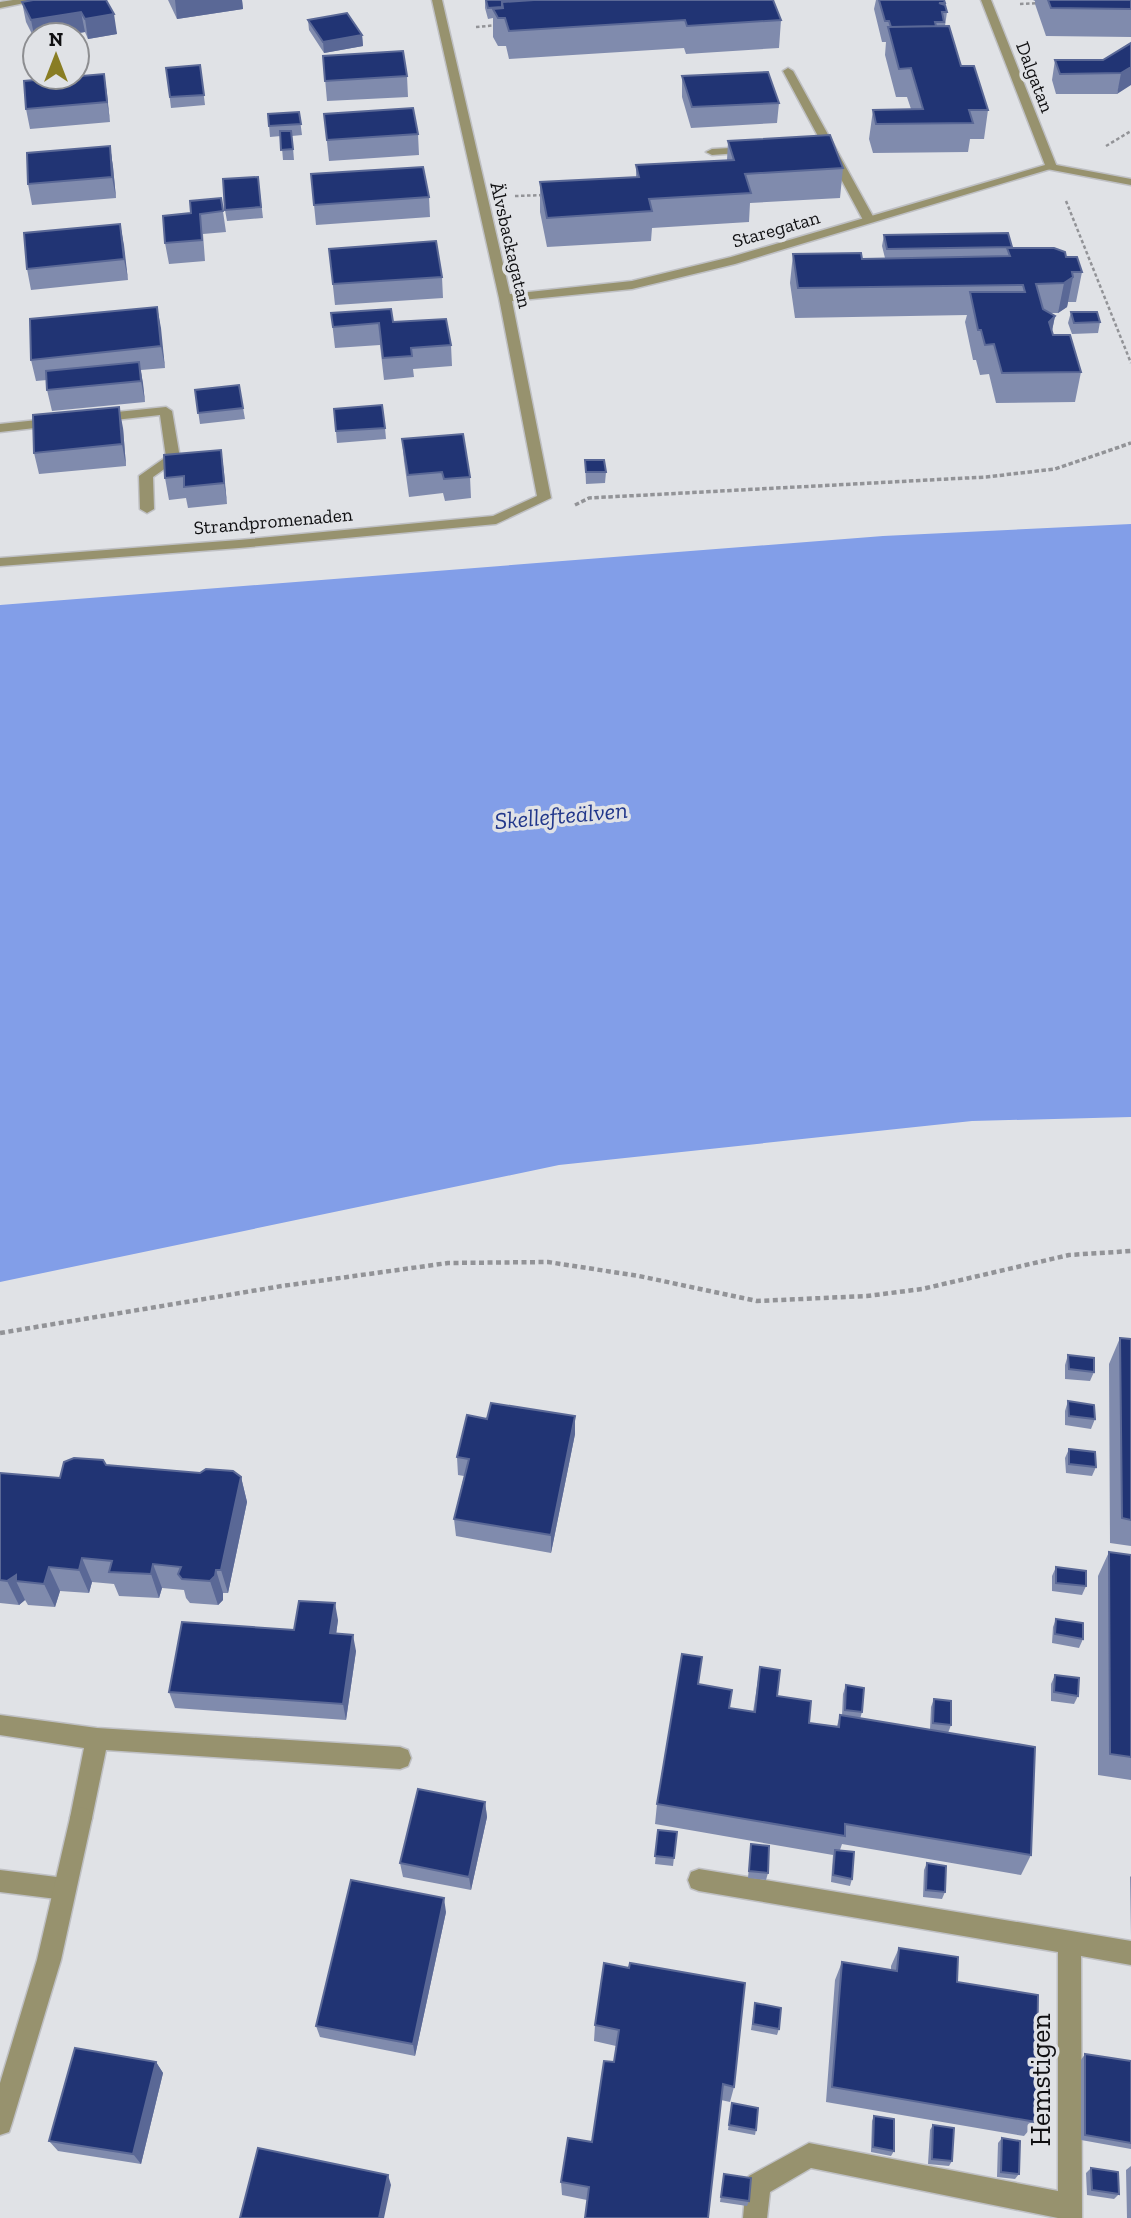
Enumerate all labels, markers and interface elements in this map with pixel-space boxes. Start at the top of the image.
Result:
north arrow [21,21,91,91]
text: N [49,28,63,51]
street label: Dalgatan [1011,38,1059,116]
street label: Älvsbackagatan [485,180,537,310]
street label: Staregatan [730,206,823,252]
street label: Strandpromenaden [193,503,354,539]
water label: Skellefteälven [493,795,629,835]
street label: Hemstigen [1024,2014,1057,2146]

